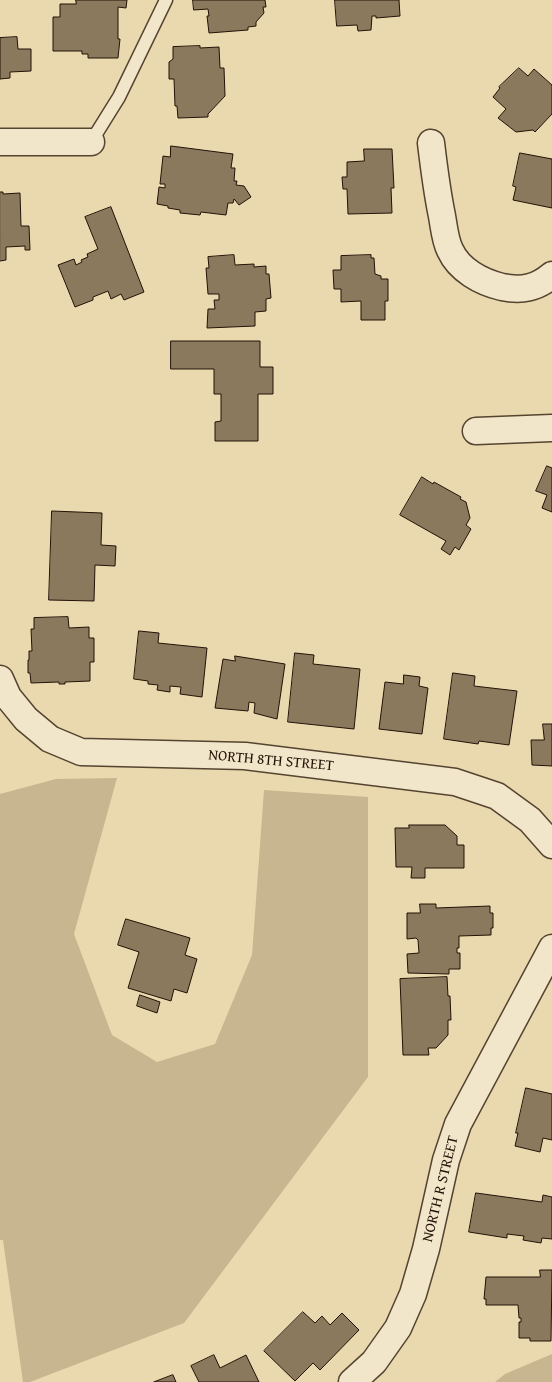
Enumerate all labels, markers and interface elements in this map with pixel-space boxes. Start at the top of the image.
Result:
street label: NORTH 8TH STREET [208,747,334,775]
street label: NORTH R STREET [419,1134,463,1244]

